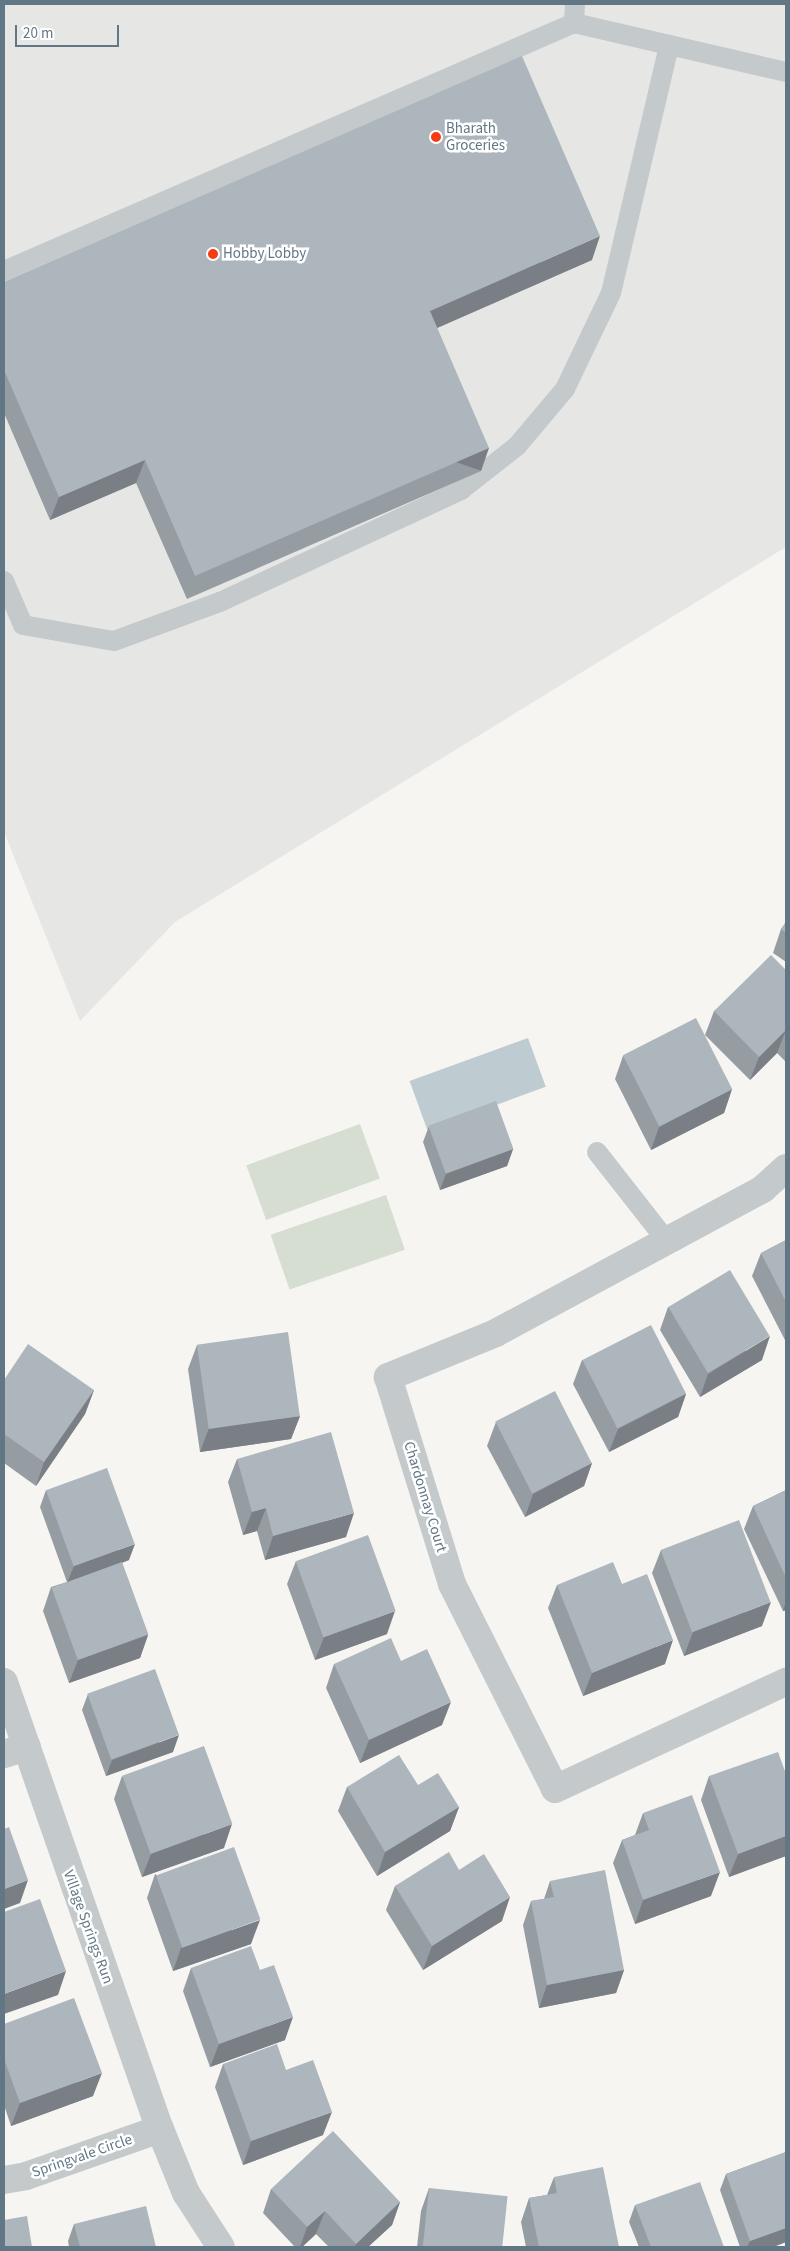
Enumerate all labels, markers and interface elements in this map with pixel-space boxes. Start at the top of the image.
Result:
scale bar [18,15,121,47]
text: 20 m [23,23,53,44]
place label: Bharath Groceries [446,119,505,154]
marker: Bharath Groceries [430,131,442,143]
place label: Hobby Lobby [223,245,306,263]
marker: Hobby Lobby [207,248,219,260]
street label: Chardonnay Court [400,1439,450,1555]
street label: Village Springs Run [59,1868,117,1986]
street label: Springvale Circle [29,2130,135,2182]

